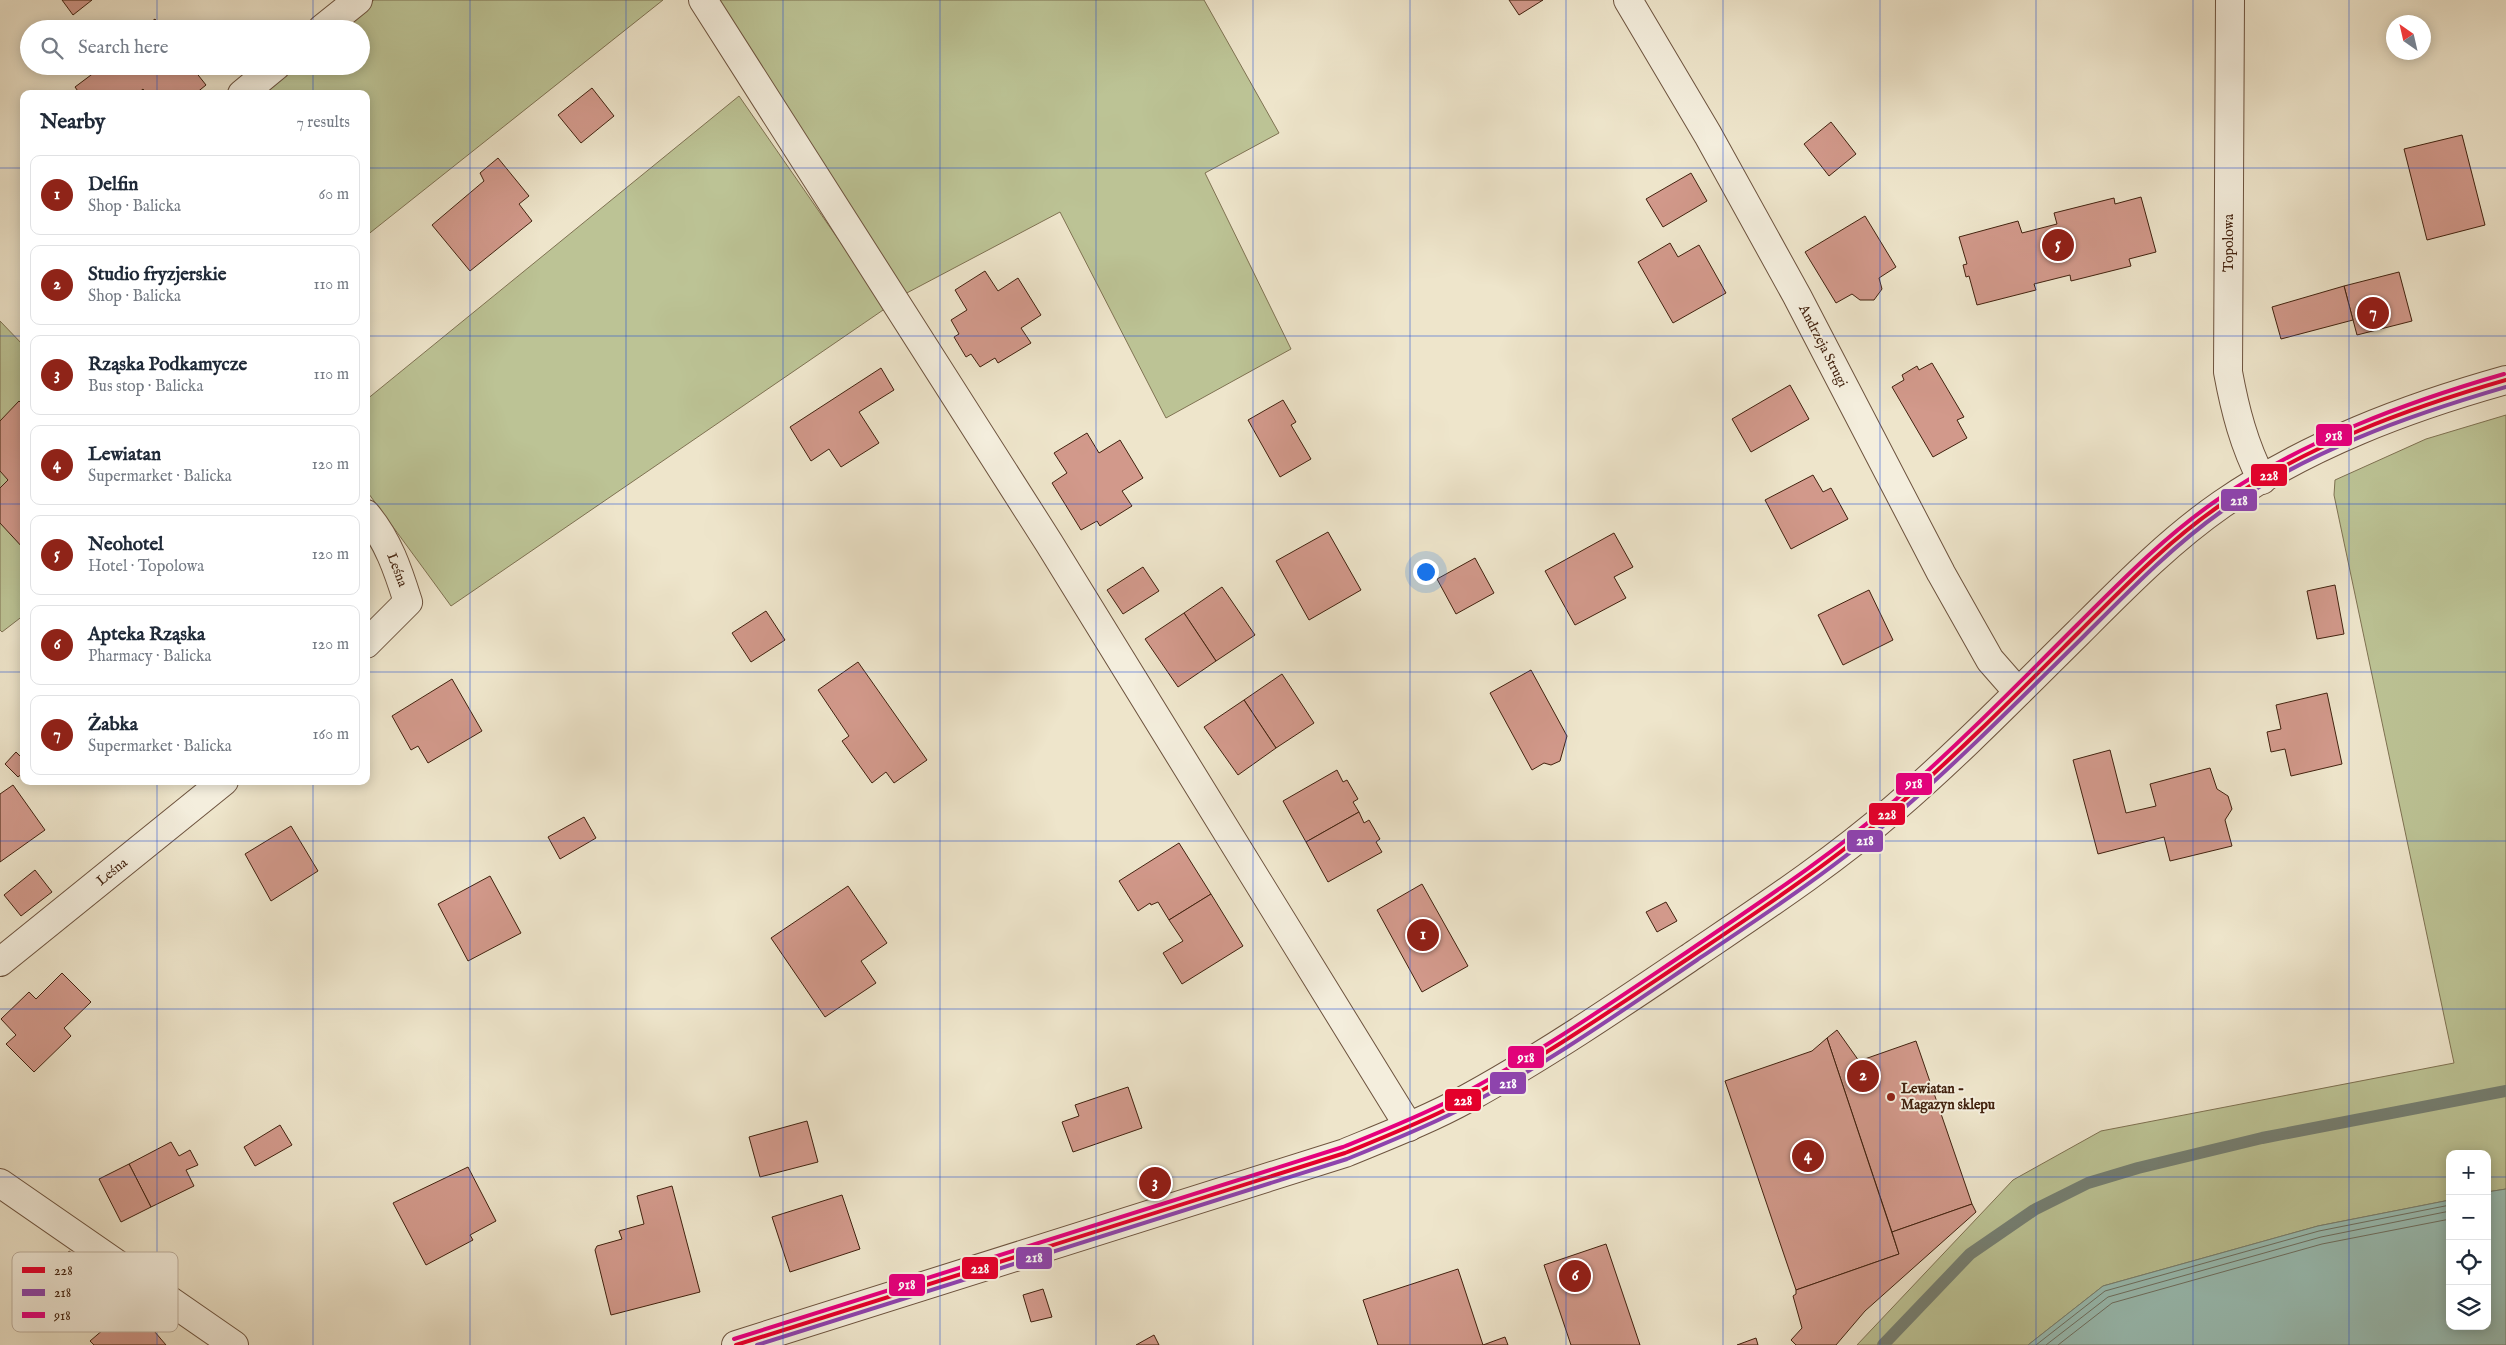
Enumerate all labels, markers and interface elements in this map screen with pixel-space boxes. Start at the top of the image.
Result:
north arrow [2386,15,2431,60]
search box [20,20,370,75]
icon: search [38,34,66,62]
text: Search here [78,36,169,60]
text: Nearby [40,109,105,136]
text: 7 results [296,113,350,133]
text: Delfin [88,173,138,197]
text: 1 [54,185,60,205]
text: 60 m [319,185,349,205]
text: Shop · Balicka [88,197,181,217]
street label: Topolowa [2220,213,2238,272]
pin: 5 [2042,226,2074,264]
text: Studio fryzjerskie [88,263,226,287]
text: 2 [53,275,61,295]
text: 110 m [313,275,349,295]
text: Shop · Balicka [88,287,181,307]
pin: 7 [2357,294,2389,332]
street label: Andrzeja Strugi [1794,301,1852,391]
text: Rząska Podkamycze [88,353,247,377]
text: 3 [54,365,60,385]
text: 110 m [313,365,349,385]
text: Bus stop · Balicka [88,377,203,397]
line badge: 918 [2315,423,2353,447]
text: 918 [2325,427,2343,445]
text: Lewiatan [88,443,161,467]
text: 4 [53,455,61,475]
text: 120 m [312,455,349,475]
line badge: 228 [2250,463,2288,487]
text: Supermarket · Balicka [88,467,232,487]
text: 228 [2260,467,2279,485]
line badge: 218 [2220,488,2258,512]
text: 218 [2230,492,2248,510]
text: Neohotel [88,533,164,557]
text: 5 [54,545,60,565]
text: 120 m [312,545,349,565]
street label: Leśna [382,550,412,590]
text: Hotel · Topolowa [88,557,204,577]
your location [1413,559,1439,585]
text: Apteka Rząska [88,623,205,647]
text: 6 [54,635,60,655]
text: 120 m [312,635,349,655]
text: Pharmacy · Balicka [88,647,212,667]
text: Żabka [88,713,138,737]
text: 7 [53,725,61,745]
text: 160 m [313,725,349,745]
text: Supermarket · Balicka [88,737,232,757]
line badge: 918 [1895,772,1933,796]
text: 918 [1905,775,1923,793]
line badge: 228 [1868,802,1906,826]
text: 228 [1878,806,1897,824]
line badge: 218 [1846,829,1884,853]
text: 218 [1856,832,1874,850]
street label: Leśna [93,853,132,890]
pin: 1 [1407,916,1439,954]
line badge: 918 [1507,1045,1545,1069]
text: 918 [1517,1049,1535,1067]
pin: 2 [1847,1057,1879,1095]
line badge: 218 [1489,1071,1527,1095]
text: 218 [1499,1075,1517,1093]
place label: Lewiatan - Magazyn sklepu [1901,1080,1996,1114]
line badge: 228 [1444,1088,1482,1112]
marker: Lewiatan - Magazyn sklepu [1885,1091,1897,1103]
text: 228 [1454,1092,1473,1110]
pin: 4 [1792,1137,1824,1175]
map controls [2446,1150,2491,1330]
button: + [2446,1150,2491,1195]
pin: 3 [1139,1164,1171,1202]
button: − [2446,1195,2491,1240]
button: locate [2446,1240,2491,1285]
line badge: 218 [1015,1246,1053,1270]
text: 218 [1025,1249,1043,1267]
legend [12,1252,178,1332]
line badge: 228 [961,1256,999,1280]
pin: 6 [1559,1257,1591,1295]
text: 228 [971,1260,990,1278]
text: 228 [54,1262,73,1280]
line badge: 918 [888,1273,926,1297]
text: 918 [898,1276,916,1294]
text: 218 [54,1284,71,1302]
button: layers [2446,1285,2491,1330]
text: 918 [53,1307,71,1325]

